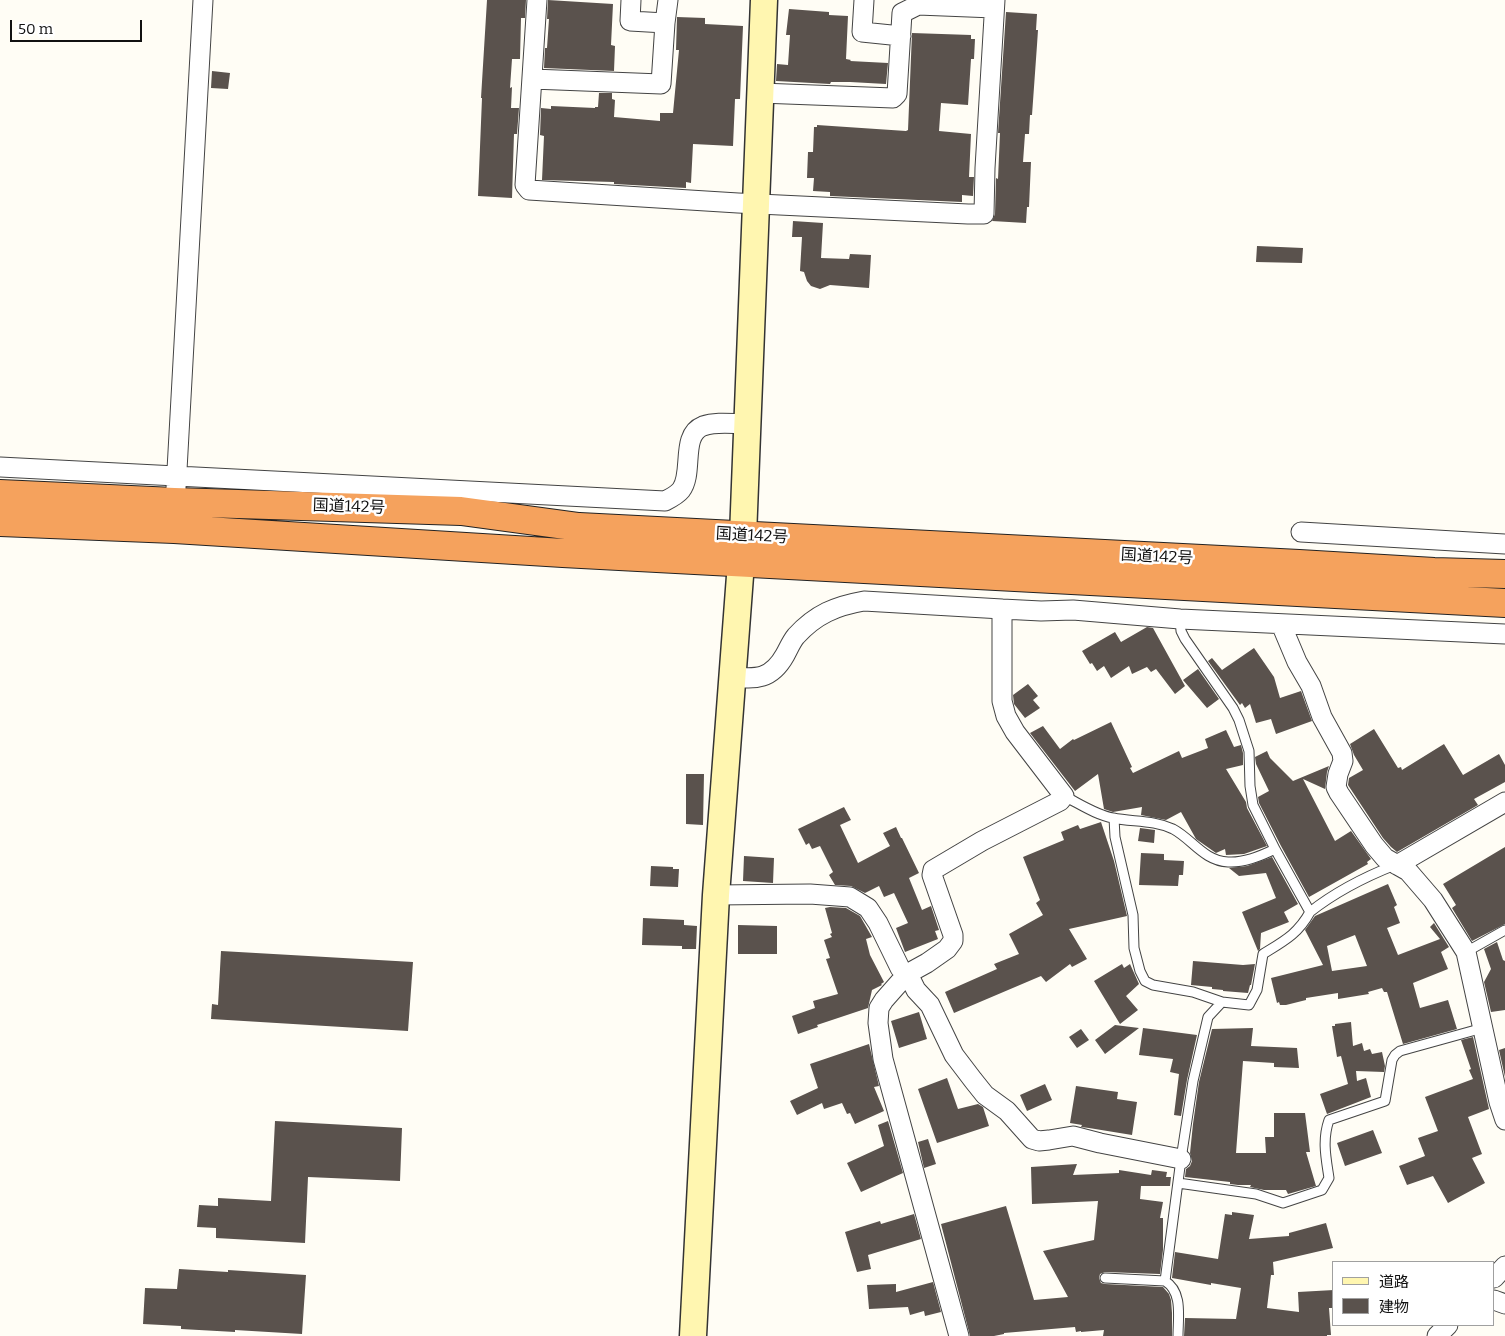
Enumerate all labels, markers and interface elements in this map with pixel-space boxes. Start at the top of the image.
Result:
scale bar [12,10,145,42]
text: 50 m [18,20,53,38]
street label: 国道142号 [312,496,386,518]
street label: 国道142号 [715,525,789,547]
street label: 国道142号 [1120,546,1194,568]
legend [1332,1261,1495,1326]
text: 道路 [1379,1273,1409,1291]
text: 建物 [1379,1298,1409,1316]

